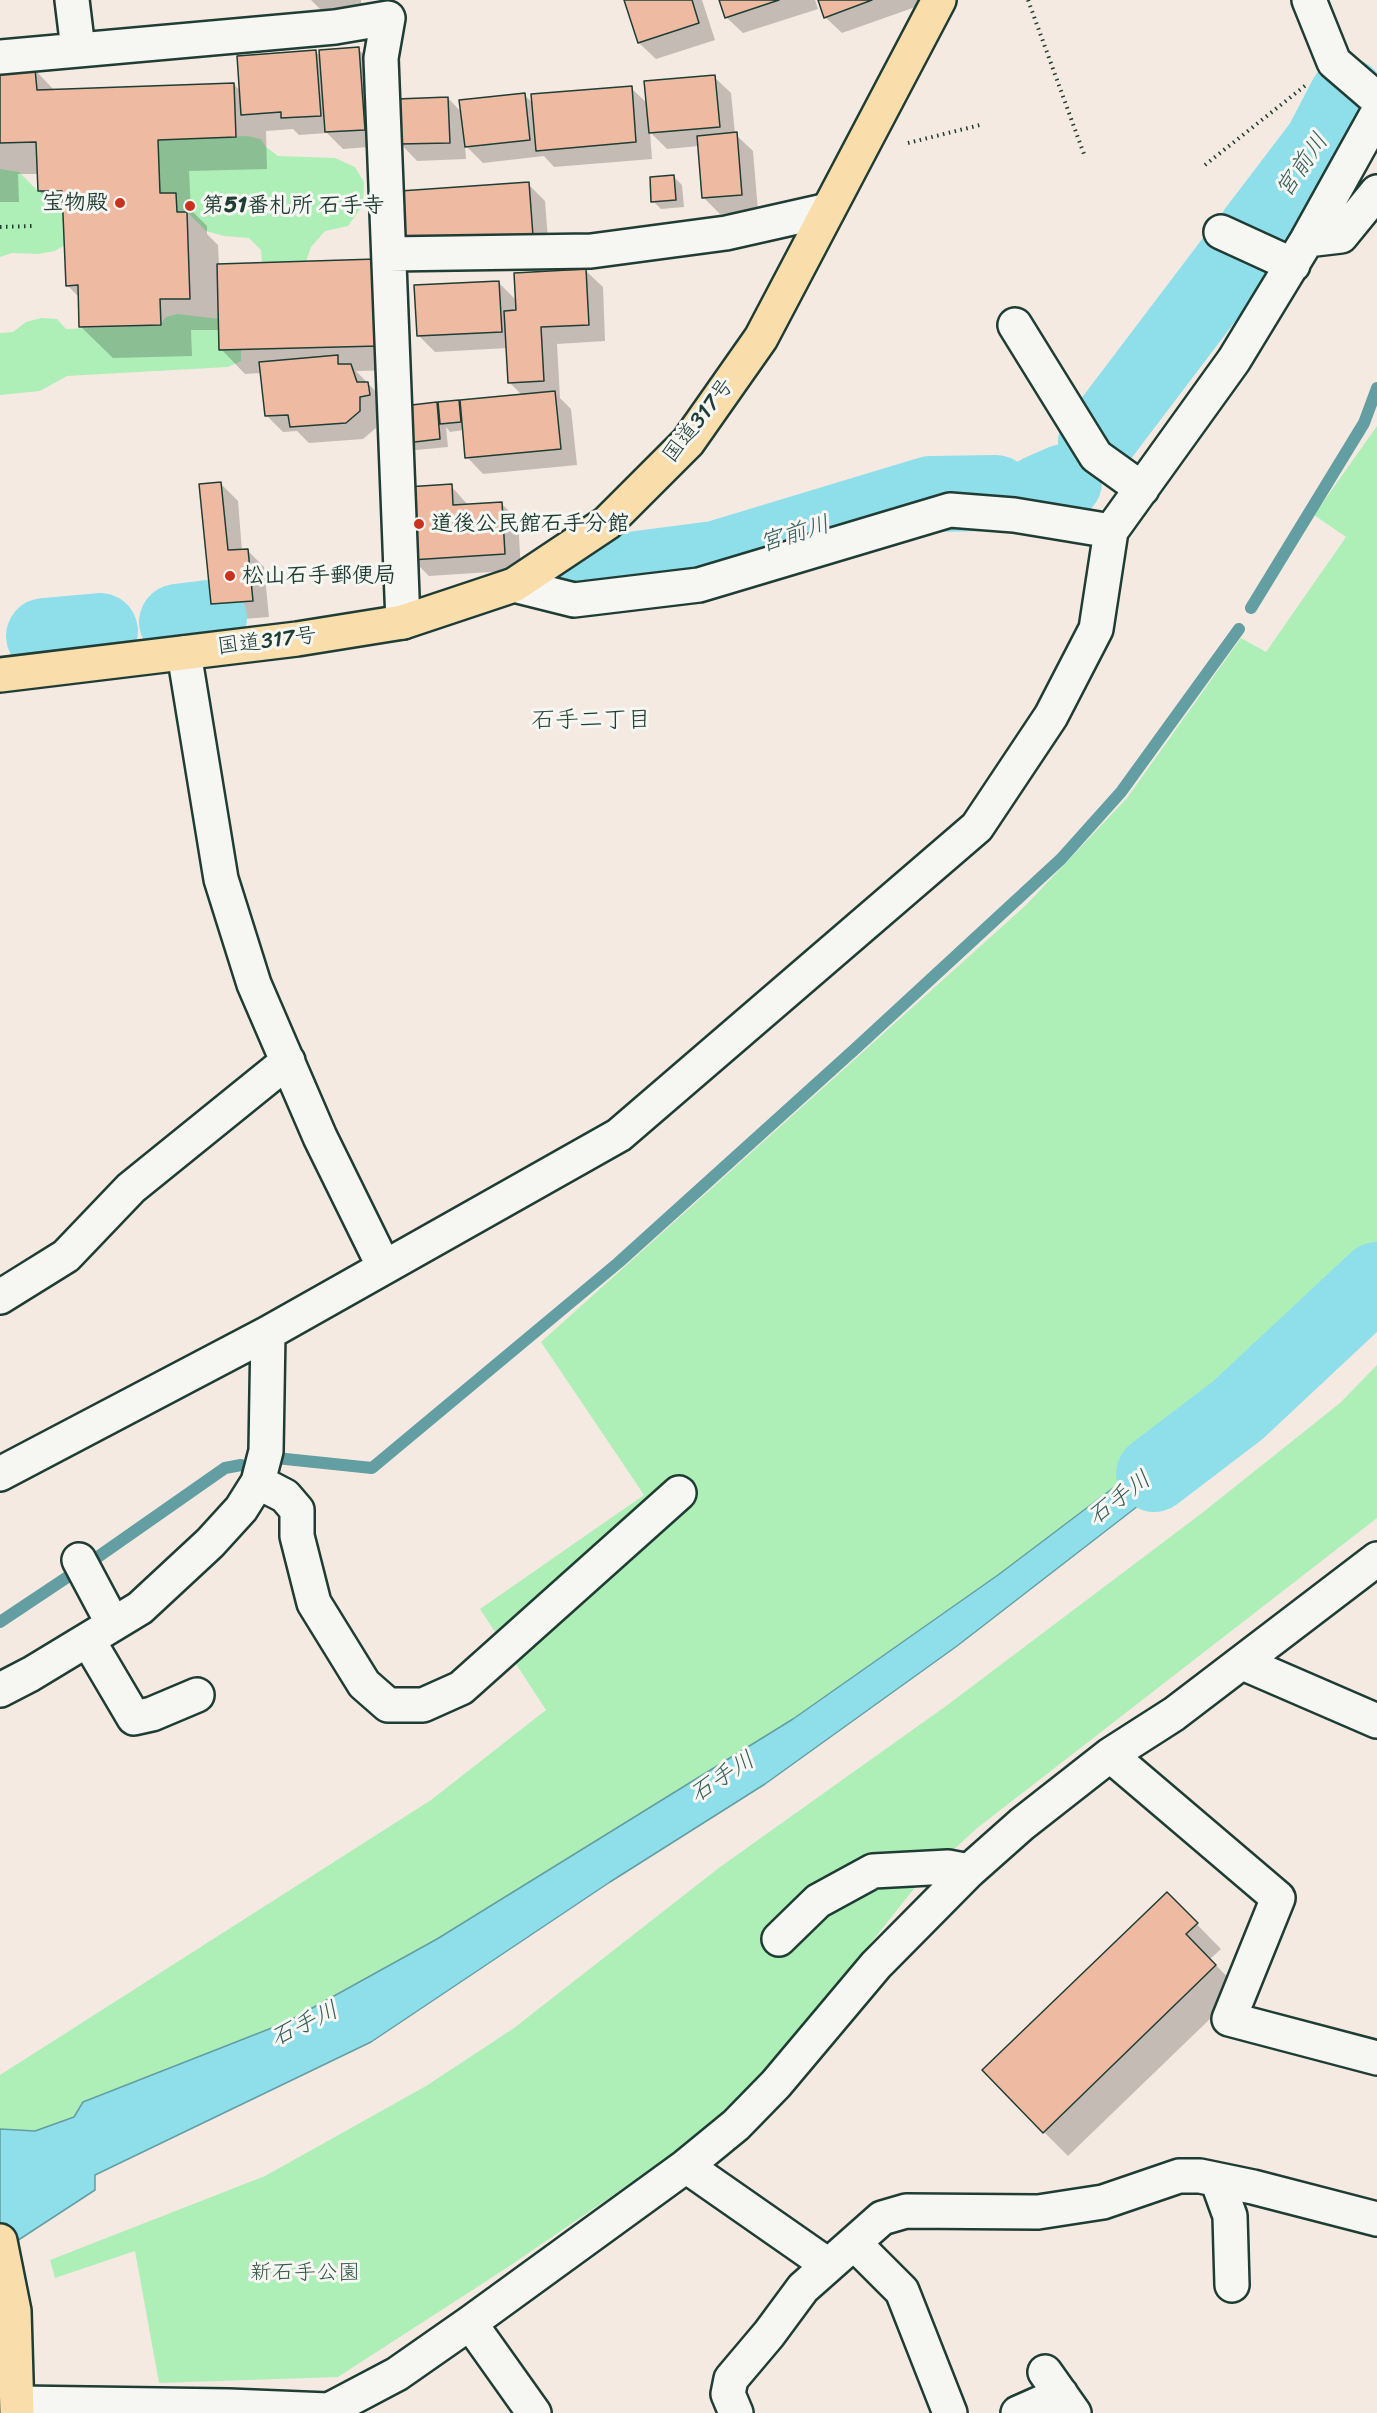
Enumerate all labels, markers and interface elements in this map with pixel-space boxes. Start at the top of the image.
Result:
water label: 宮前川 [1271,128,1335,204]
place label: 宝物殿 [42,190,108,216]
place label: 第51番札所 石手寺 [202,193,385,219]
marker: 宝物殿 [113,196,127,210]
marker: 第51番札所 石手寺 [183,199,197,213]
street label: 国道317号 [658,373,740,469]
place label: 道後公民館石手分館 [431,511,629,537]
water label: 宮前川 [756,511,834,559]
marker: 道後公民館石手分館 [412,517,426,531]
place label: 松山石手郵便局 [242,563,396,589]
marker: 松山石手郵便局 [223,569,237,583]
street label: 国道317号 [216,623,318,661]
district label: 石手二丁目 [531,707,651,735]
water label: 石手川 [1083,1466,1157,1532]
water label: 石手川 [685,1746,761,1810]
water label: 石手川 [266,1996,344,2054]
park label: 新石手公園 [250,2260,360,2286]

